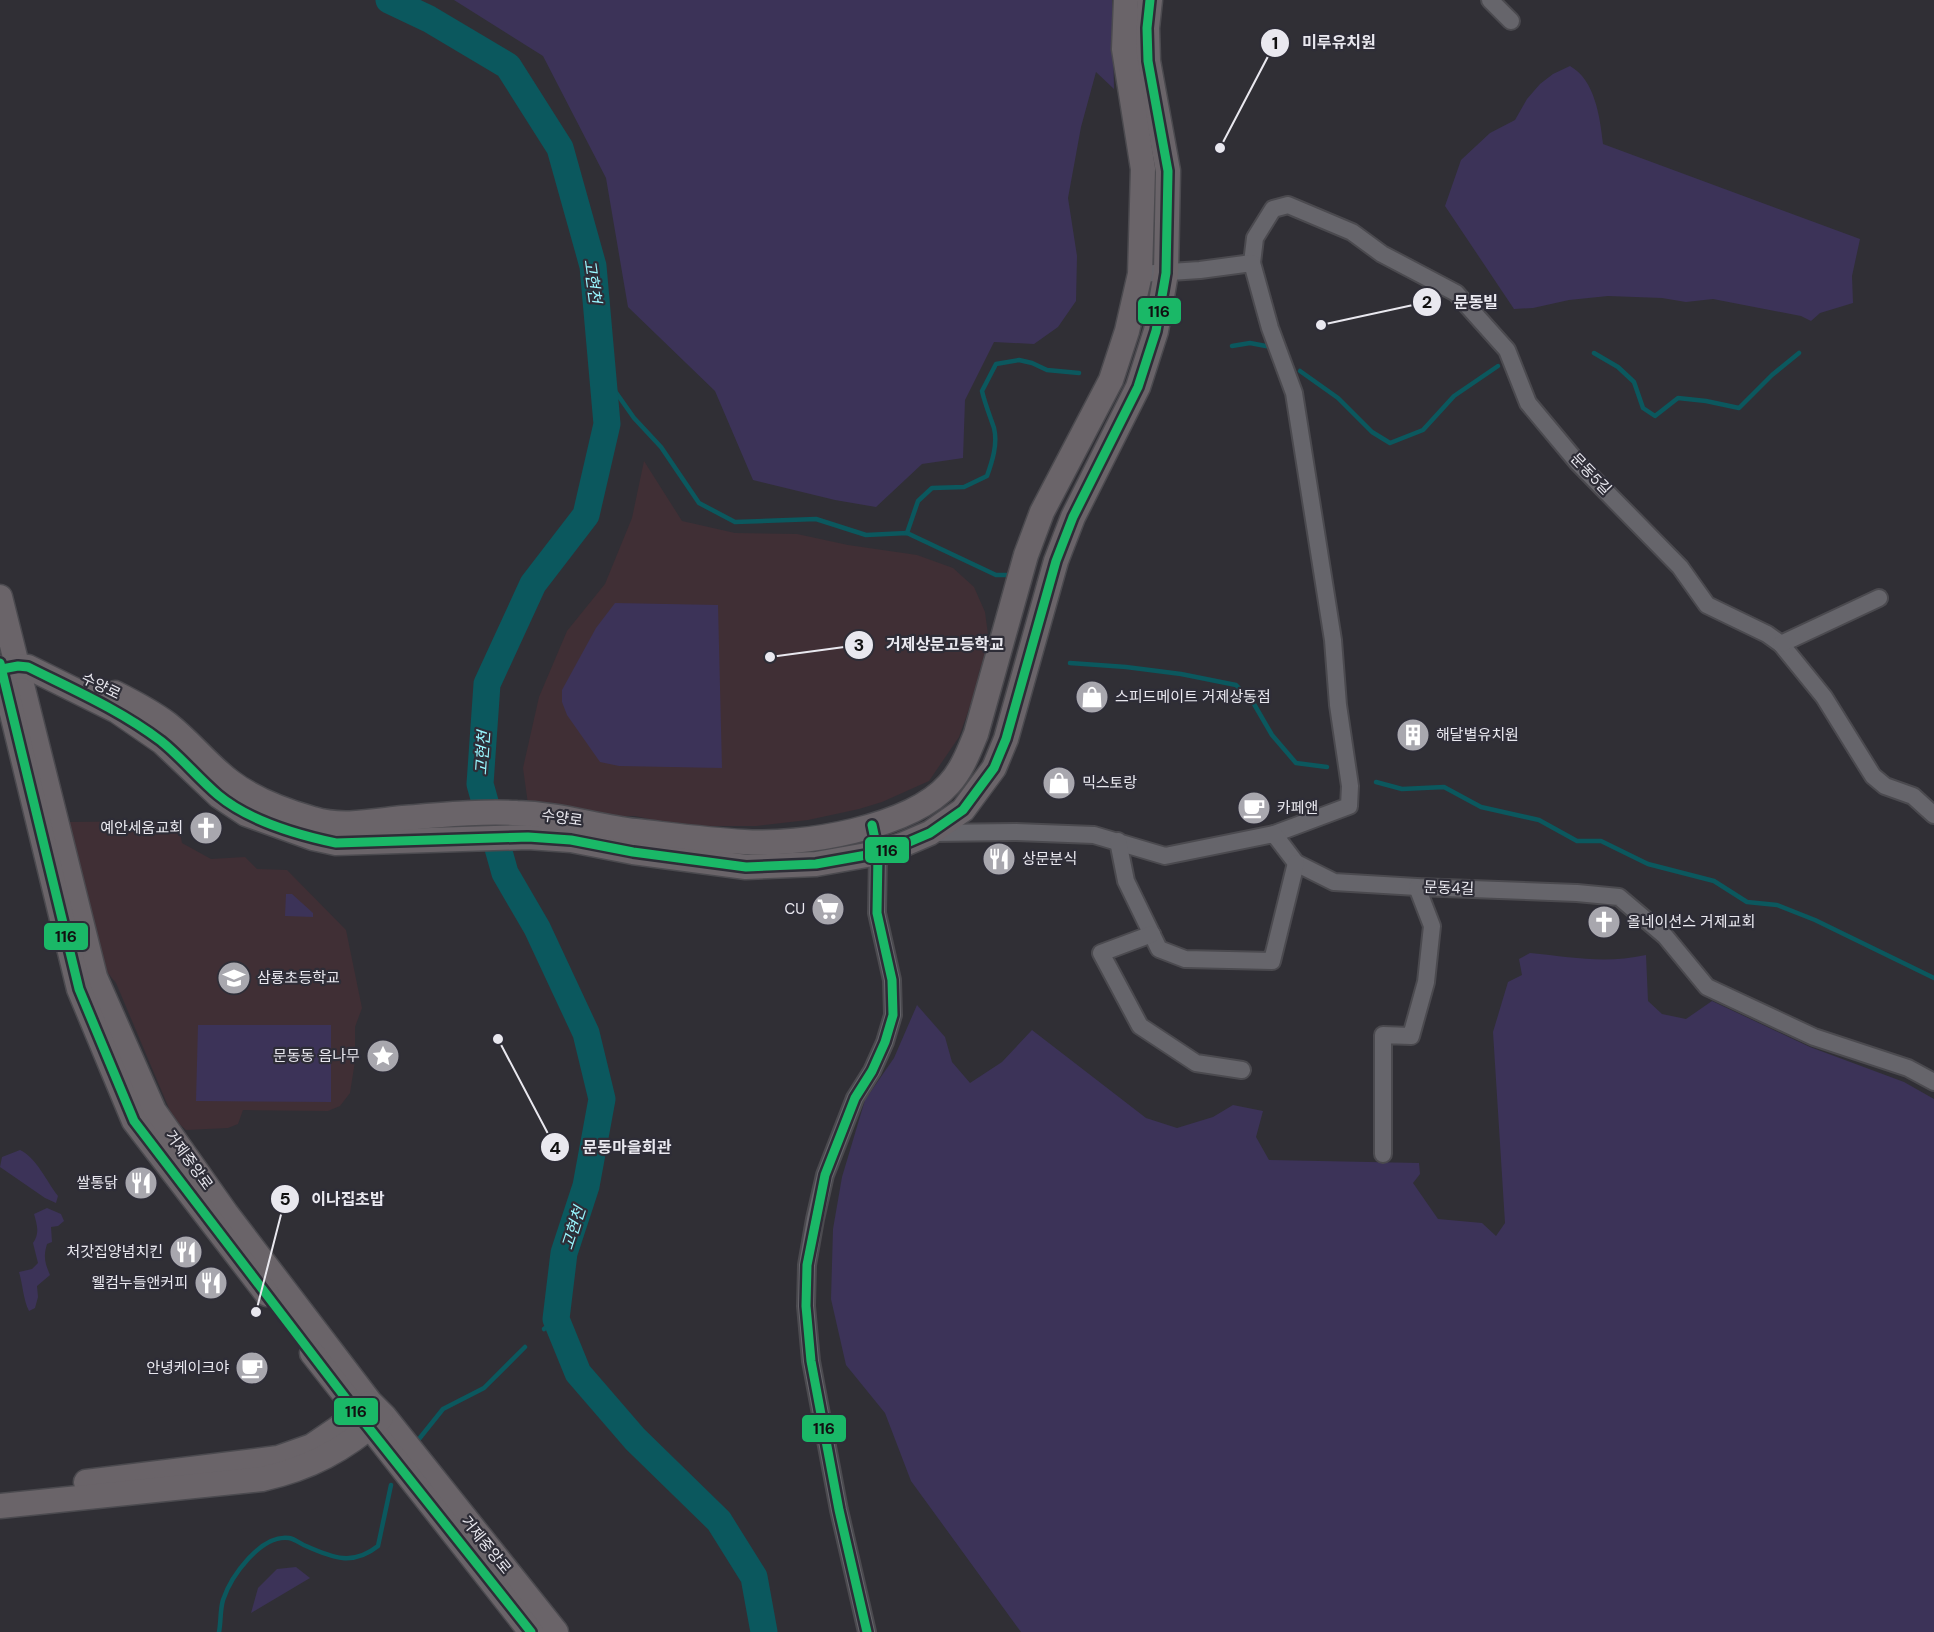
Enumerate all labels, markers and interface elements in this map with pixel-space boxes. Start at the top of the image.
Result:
callout: 미루유치원 [1260,26,1387,60]
text: 1 [1272,31,1278,55]
text: 미루유치원 [1302,32,1376,53]
water label: 고현천 [579,258,606,307]
callout: 문동빌 [1412,285,1511,319]
text: 2 [1422,290,1432,314]
text: 문동빌 [1454,292,1498,313]
line badge: 116 [1137,297,1182,325]
text: 116 [1148,301,1170,322]
street label: 문동5길 [1566,449,1616,499]
callout: 거제상문고등학교 [844,628,1016,662]
text: 3 [854,633,864,657]
text: 거제상문고등학교 [886,634,1004,655]
street label: 수양로 [78,668,124,704]
shop icon: 스피드메이트 거제상동점 [1074,679,1110,715]
place label: 스피드메이트 거제상동점 [1115,687,1271,707]
building icon: 해달별유치원 [1395,717,1431,753]
place label: 해달별유치원 [1436,725,1519,745]
water label: 고현천 [470,728,495,776]
shop icon: 믹스토랑 [1041,765,1077,801]
place label: 믹스토랑 [1082,773,1137,793]
cafe icon: 카페앤 [1236,790,1272,826]
place label: 카페앤 [1277,798,1318,818]
street label: 수양로 [540,805,584,831]
church icon: 예안세움교회 [188,810,224,846]
place label: 예안세움교회 [100,818,183,838]
line badge: 116 [864,836,910,864]
text: 116 [876,840,898,861]
restaurant icon: 상문분식 [981,841,1017,877]
place label: 상문분식 [1022,849,1077,869]
street label: 문동4길 [1423,877,1475,899]
supermarket icon: CU [810,891,846,927]
place label: CU [784,899,805,919]
church icon: 올네이션스 거제교회 [1586,904,1622,940]
place label: 올네이션스 거제교회 [1627,912,1755,932]
line badge: 116 [43,922,89,951]
text: 116 [55,926,77,947]
school or university icon: 삼룡초등학교 [216,960,252,996]
place label: 삼룡초등학교 [257,968,340,988]
place icon: 문동동 음나무 [365,1038,401,1074]
place label: 문동동 음나무 [273,1046,360,1066]
street label: 거제중앙로 [161,1126,217,1194]
callout: 문동마을회관 [540,1130,683,1164]
text: 4 [549,1136,561,1160]
text: 문동마을회관 [583,1137,671,1158]
restaurant icon: 쌀통닭 [123,1165,159,1201]
place label: 쌀통닭 [77,1173,118,1193]
callout: 이나집초밥 [270,1182,397,1216]
text: 5 [279,1187,291,1211]
text: 이나집초밥 [311,1189,385,1210]
water label: 고현천 [557,1202,591,1252]
restaurant icon: 처갓집양념치킨 [168,1234,204,1270]
place label: 처갓집양념치킨 [66,1242,163,1262]
restaurant icon: 웰컴누들앤커피 [193,1265,229,1301]
place label: 웰컴누들앤커피 [91,1273,188,1293]
cafe icon: 안녕케이크야 [234,1350,270,1386]
place label: 안녕케이크야 [146,1358,229,1378]
line badge: 116 [333,1397,379,1426]
text: 116 [345,1401,367,1422]
line badge: 116 [801,1414,847,1443]
text: 116 [813,1418,835,1439]
street label: 거제중앙로 [457,1512,515,1578]

